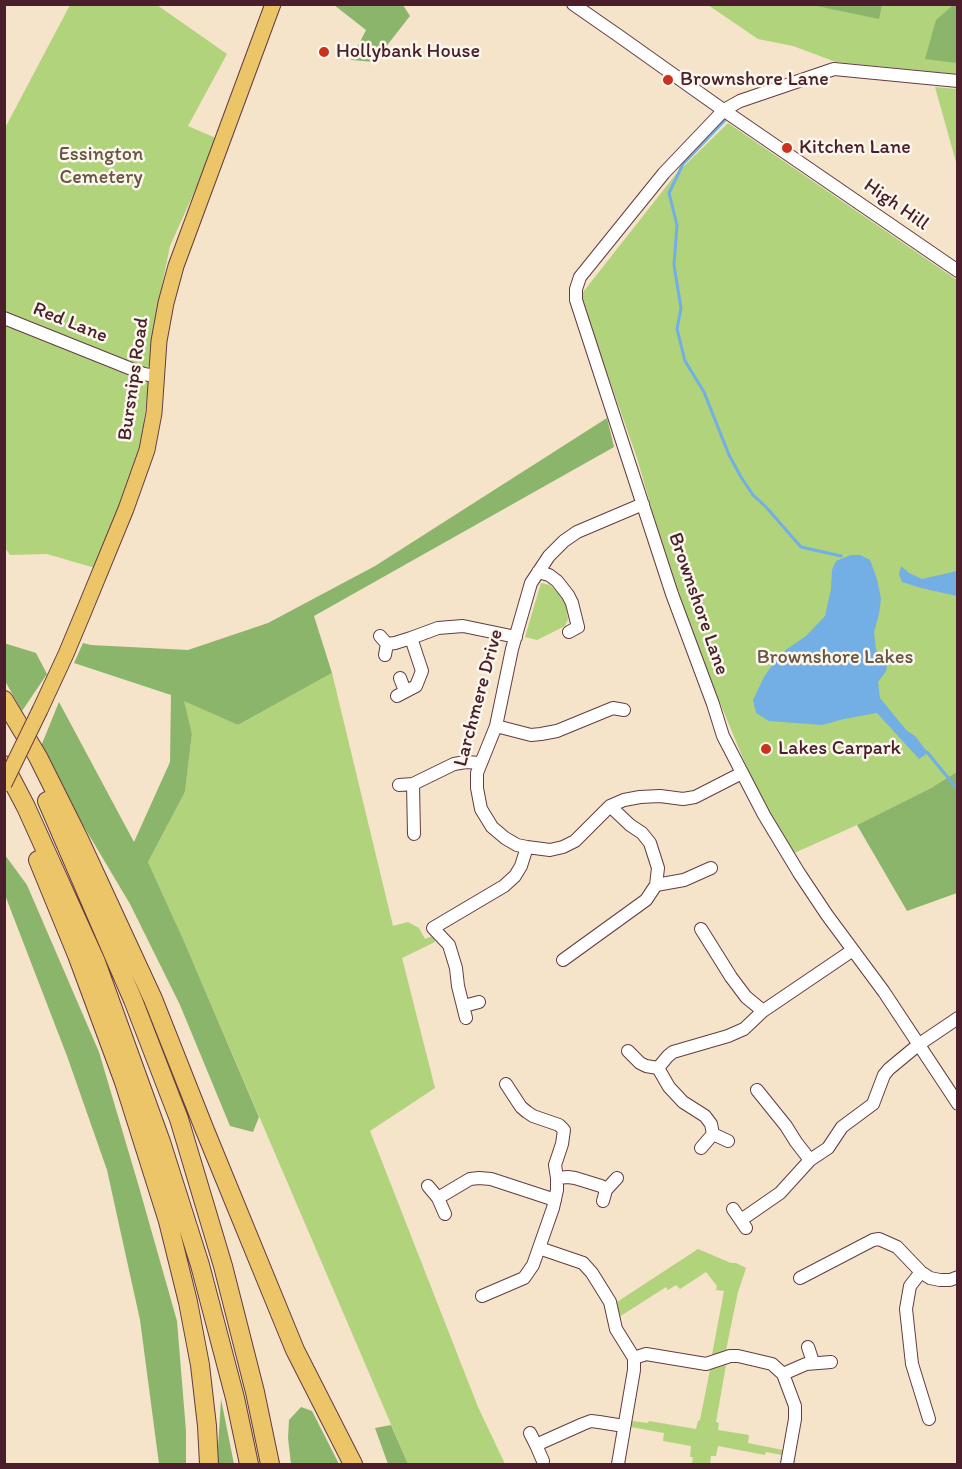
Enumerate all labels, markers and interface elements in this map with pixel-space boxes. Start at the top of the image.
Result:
place label: Hollybank House [336,40,480,64]
marker: Hollybank House [317,45,331,59]
place label: Brownshore Lane [680,68,829,92]
marker: Brownshore Lane [661,73,675,87]
place label: Kitchen Lane [799,136,911,160]
marker: Kitchen Lane [780,141,794,155]
park label: Essington Cemetery [59,143,143,190]
street label: High Hill [859,174,933,236]
street label: Red Lane [29,297,111,349]
street label: Bursnips Road [113,316,155,442]
street label: Brownshore Lane [662,530,734,678]
street label: Larchmere Drive [449,627,509,769]
park label: Brownshore Lakes [757,646,913,670]
place label: Lakes Carpark [778,737,901,761]
marker: Lakes Carpark [759,742,773,756]

